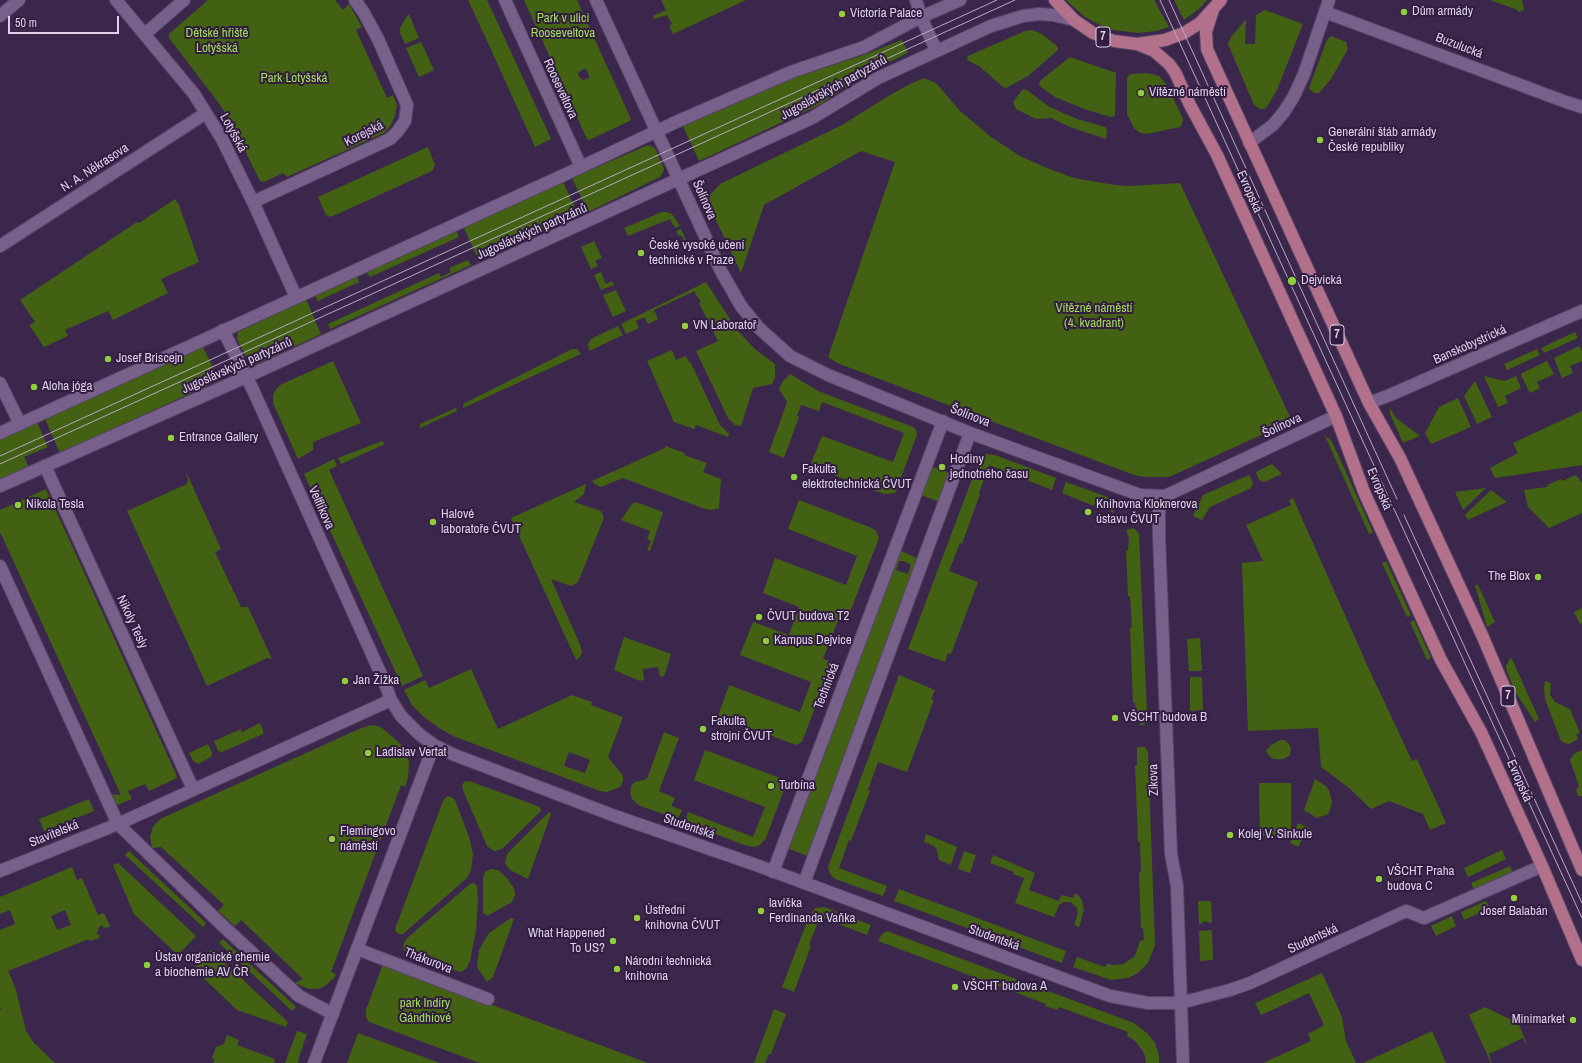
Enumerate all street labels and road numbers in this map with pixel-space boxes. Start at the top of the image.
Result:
road number: 7 [1096,27,1110,47]
street label: Buzulucká [1433,30,1485,62]
street label: Jugoslávských partyzánů [778,52,890,124]
street label: Rooseveltova [539,56,581,122]
street label: Lotyšská [216,111,250,155]
street label: Korejská [342,118,386,150]
street label: N. A. Někrasova [58,140,132,196]
street label: Evropská [1233,169,1265,215]
street label: Šolínova [688,178,720,222]
street label: Jugoslávských partyzánů [474,201,590,263]
street label: Banskobystrická [1431,322,1509,368]
road number: 7 [1330,325,1344,345]
street label: Jugoslávských partyzánů [179,335,295,397]
street label: Šolínova [948,401,992,431]
street label: Šolínova [1260,410,1304,442]
street label: Evropská [1363,466,1395,512]
street label: Velflíkova [305,484,337,532]
street label: Nikoly Tesly [113,593,151,651]
street label: Technická [811,661,843,711]
road number: 7 [1501,686,1515,706]
street label: Evropská [1503,758,1535,804]
street label: Zikova [1146,764,1162,796]
street label: Studentská [661,811,717,843]
street label: Stavitelská [27,817,81,851]
street label: Studentská [1286,921,1340,957]
street label: Studentská [966,922,1022,954]
street label: Thákurova [402,945,454,977]

